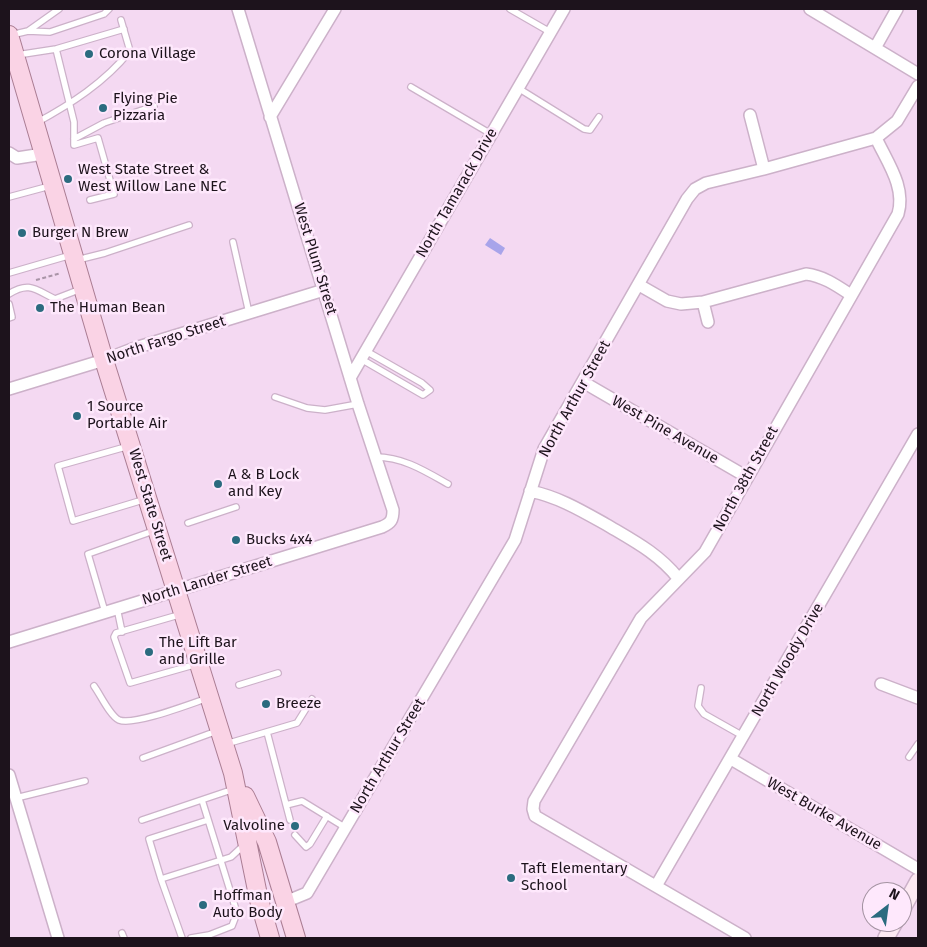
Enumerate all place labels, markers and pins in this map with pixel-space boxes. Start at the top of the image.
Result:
place label: Corona Village [99,45,196,63]
marker: Corona Village [83,48,95,60]
place label: Flying Pie Pizzaria [113,90,178,125]
marker: Flying Pie Pizzaria [97,102,109,114]
place label: West State Street & West Willow Lane NEC [78,161,227,196]
marker: West State Street & West Willow Lane NEC [62,173,74,185]
place label: Burger N Brew [32,224,129,242]
marker: Burger N Brew [16,227,28,239]
place label: The Human Bean [50,299,165,317]
marker: The Human Bean [34,302,46,314]
place label: 1 Source Portable Air [87,398,167,433]
marker: 1 Source Portable Air [71,410,83,422]
place label: A & B Lock and Key [228,466,299,501]
marker: A & B Lock and Key [212,478,224,490]
place label: Bucks 4x4 [246,531,312,549]
marker: Bucks 4x4 [230,534,242,546]
place label: The Lift Bar and Grille [159,634,237,669]
marker: The Lift Bar and Grille [143,646,155,658]
place label: Breeze [276,695,321,713]
marker: Breeze [260,698,272,710]
place label: Valvoline [223,817,285,835]
marker: Valvoline [289,820,301,832]
place label: Taft Elementary School [521,860,627,895]
marker: Taft Elementary School [505,872,517,884]
place label: Hoffman Auto Body [213,887,282,922]
marker: Hoffman Auto Body [197,899,209,911]

